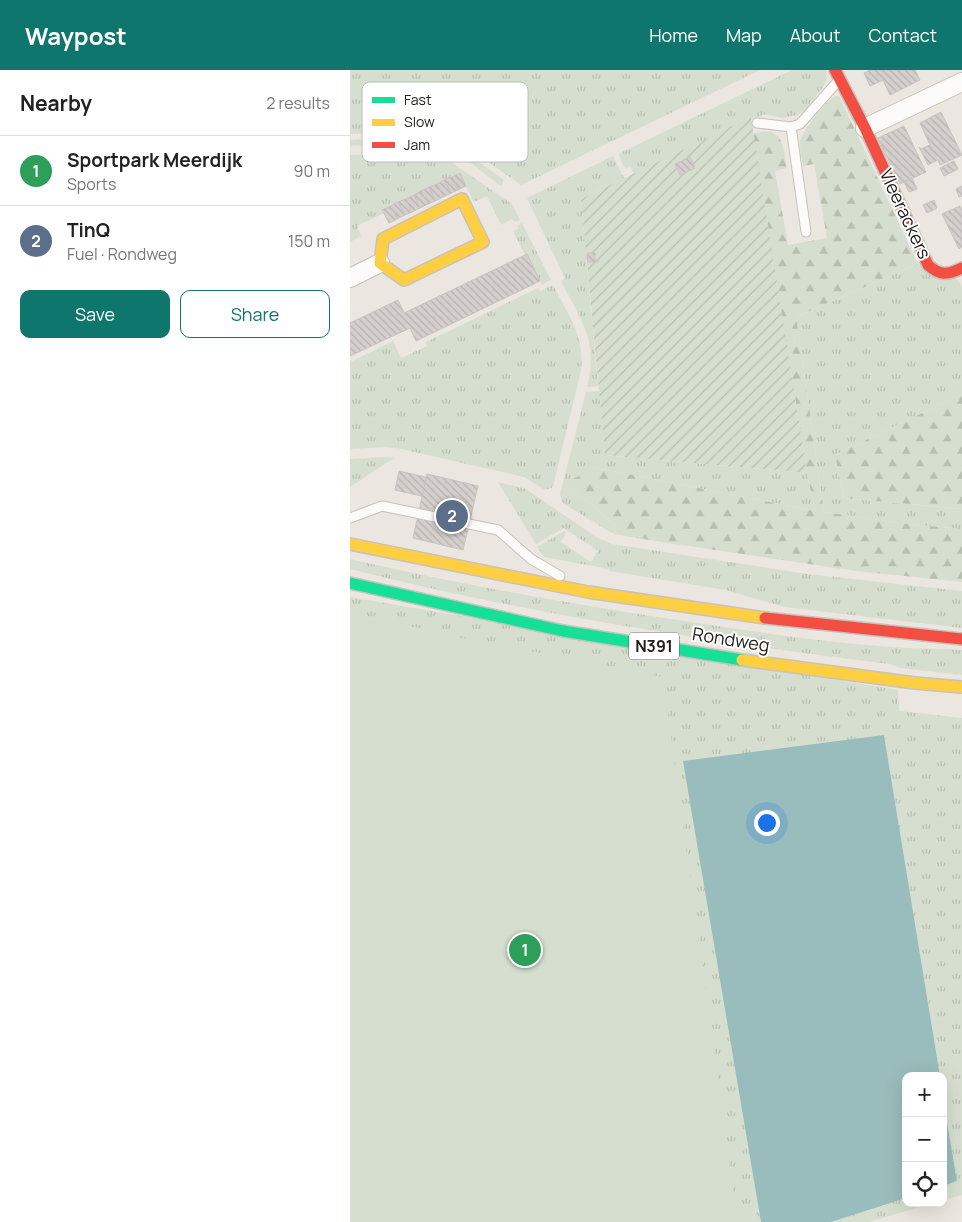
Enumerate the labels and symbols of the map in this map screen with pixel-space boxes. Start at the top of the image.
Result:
legend [362,82,528,162]
text: Fast [404,90,432,109]
text: Slow [404,112,435,131]
text: Jam [404,135,430,154]
street label: Vleerackers [875,165,937,262]
pin: 2 [436,497,468,535]
street label: Rondweg [691,621,772,657]
road number: N391 [629,632,679,660]
your location [754,810,780,836]
pin: 1 [509,931,541,969]

